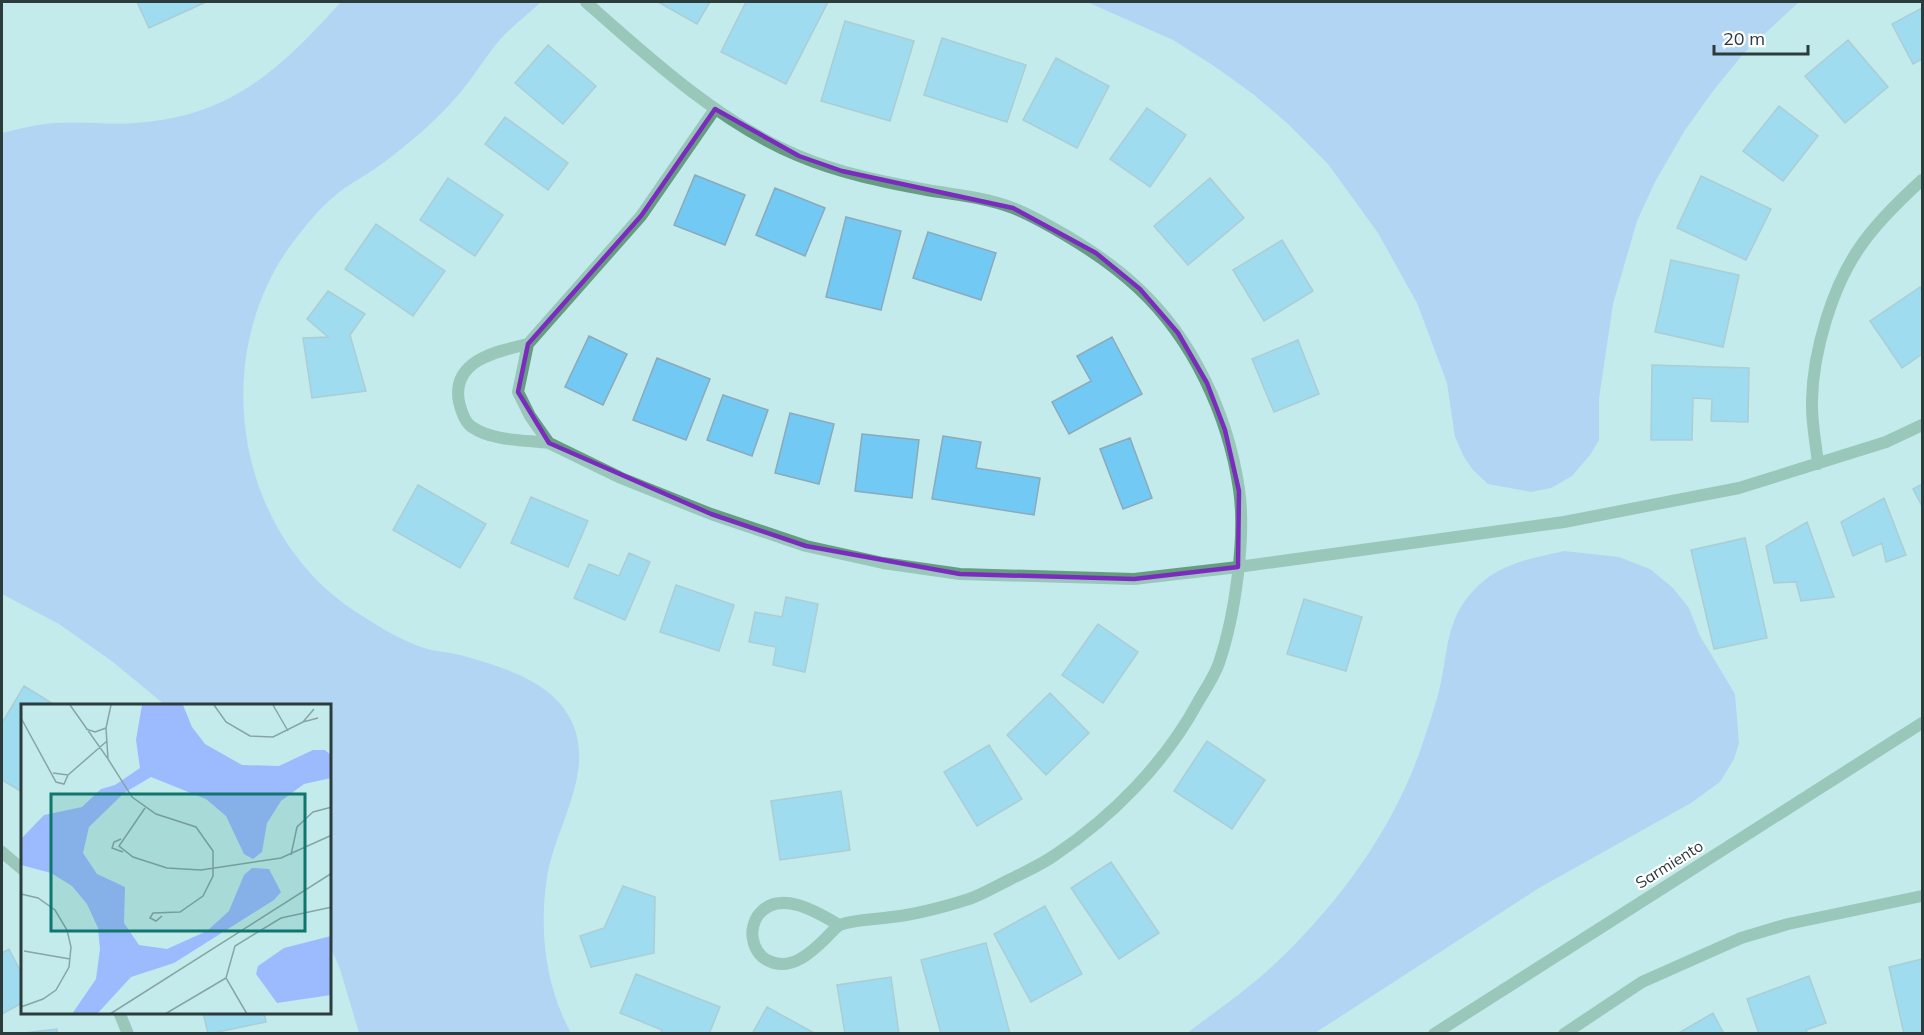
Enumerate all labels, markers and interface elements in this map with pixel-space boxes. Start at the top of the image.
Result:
scale bar [1714,18,1808,56]
text: 20 m [1723,27,1765,50]
inset map [21,704,332,1014]
street label: Sarmiento [1631,835,1707,893]

